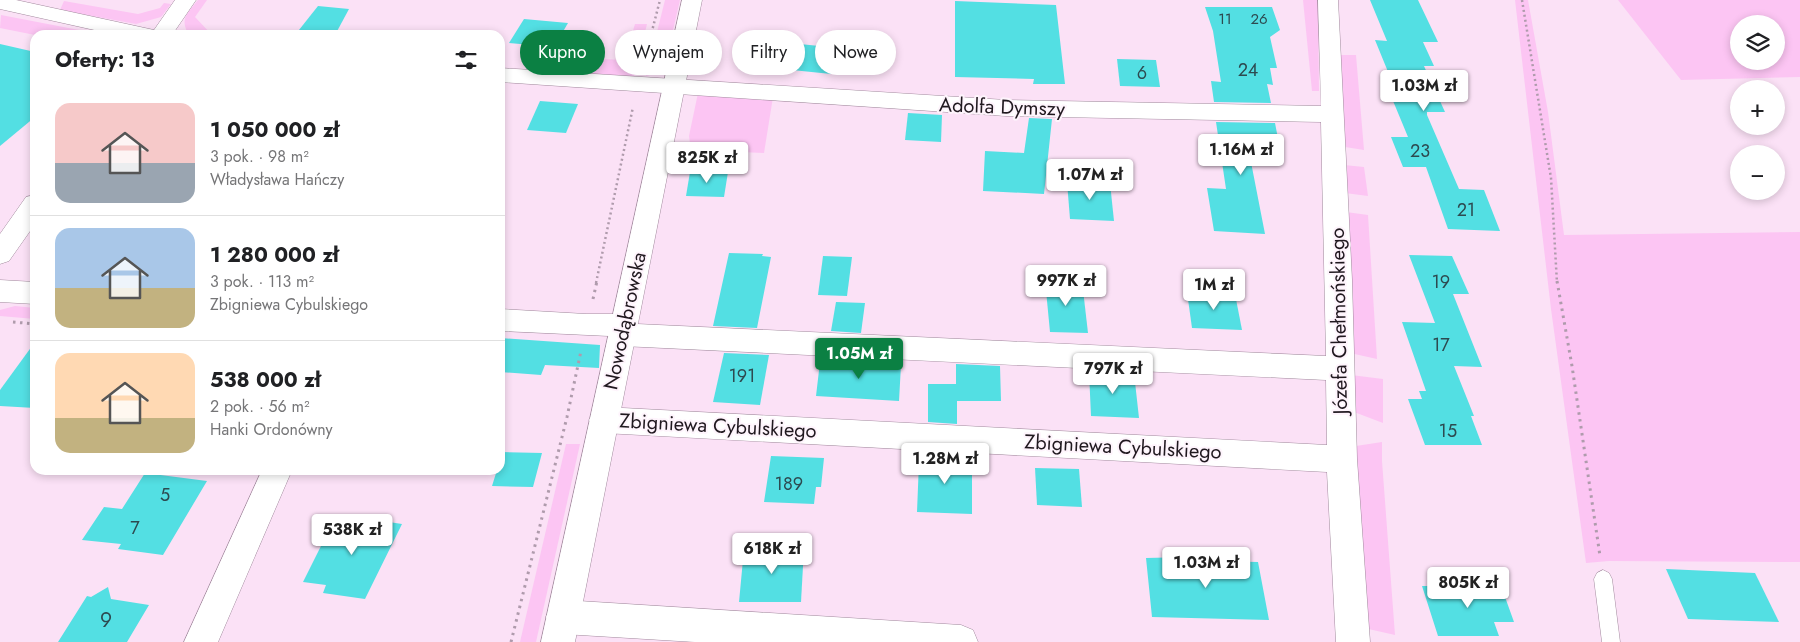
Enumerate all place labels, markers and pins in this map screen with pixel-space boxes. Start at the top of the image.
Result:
pin: 1.03M zł [1372,70,1476,112]
pin: 1.16M zł [1189,134,1293,176]
pin: 825K zł [661,142,753,184]
pin: 1.07M zł [1038,158,1142,201]
pin: 997K zł [1020,264,1112,307]
pin: 1M zł [1179,268,1249,311]
pin: 1.05M zł [807,338,911,380]
pin: 797K zł [1067,352,1159,395]
pin: 1.28M zł [893,442,997,485]
pin: 538K zł [306,514,398,556]
pin: 618K zł [726,532,818,575]
pin: 1.03M zł [1154,546,1258,589]
pin: 805K zł [1422,566,1514,609]

